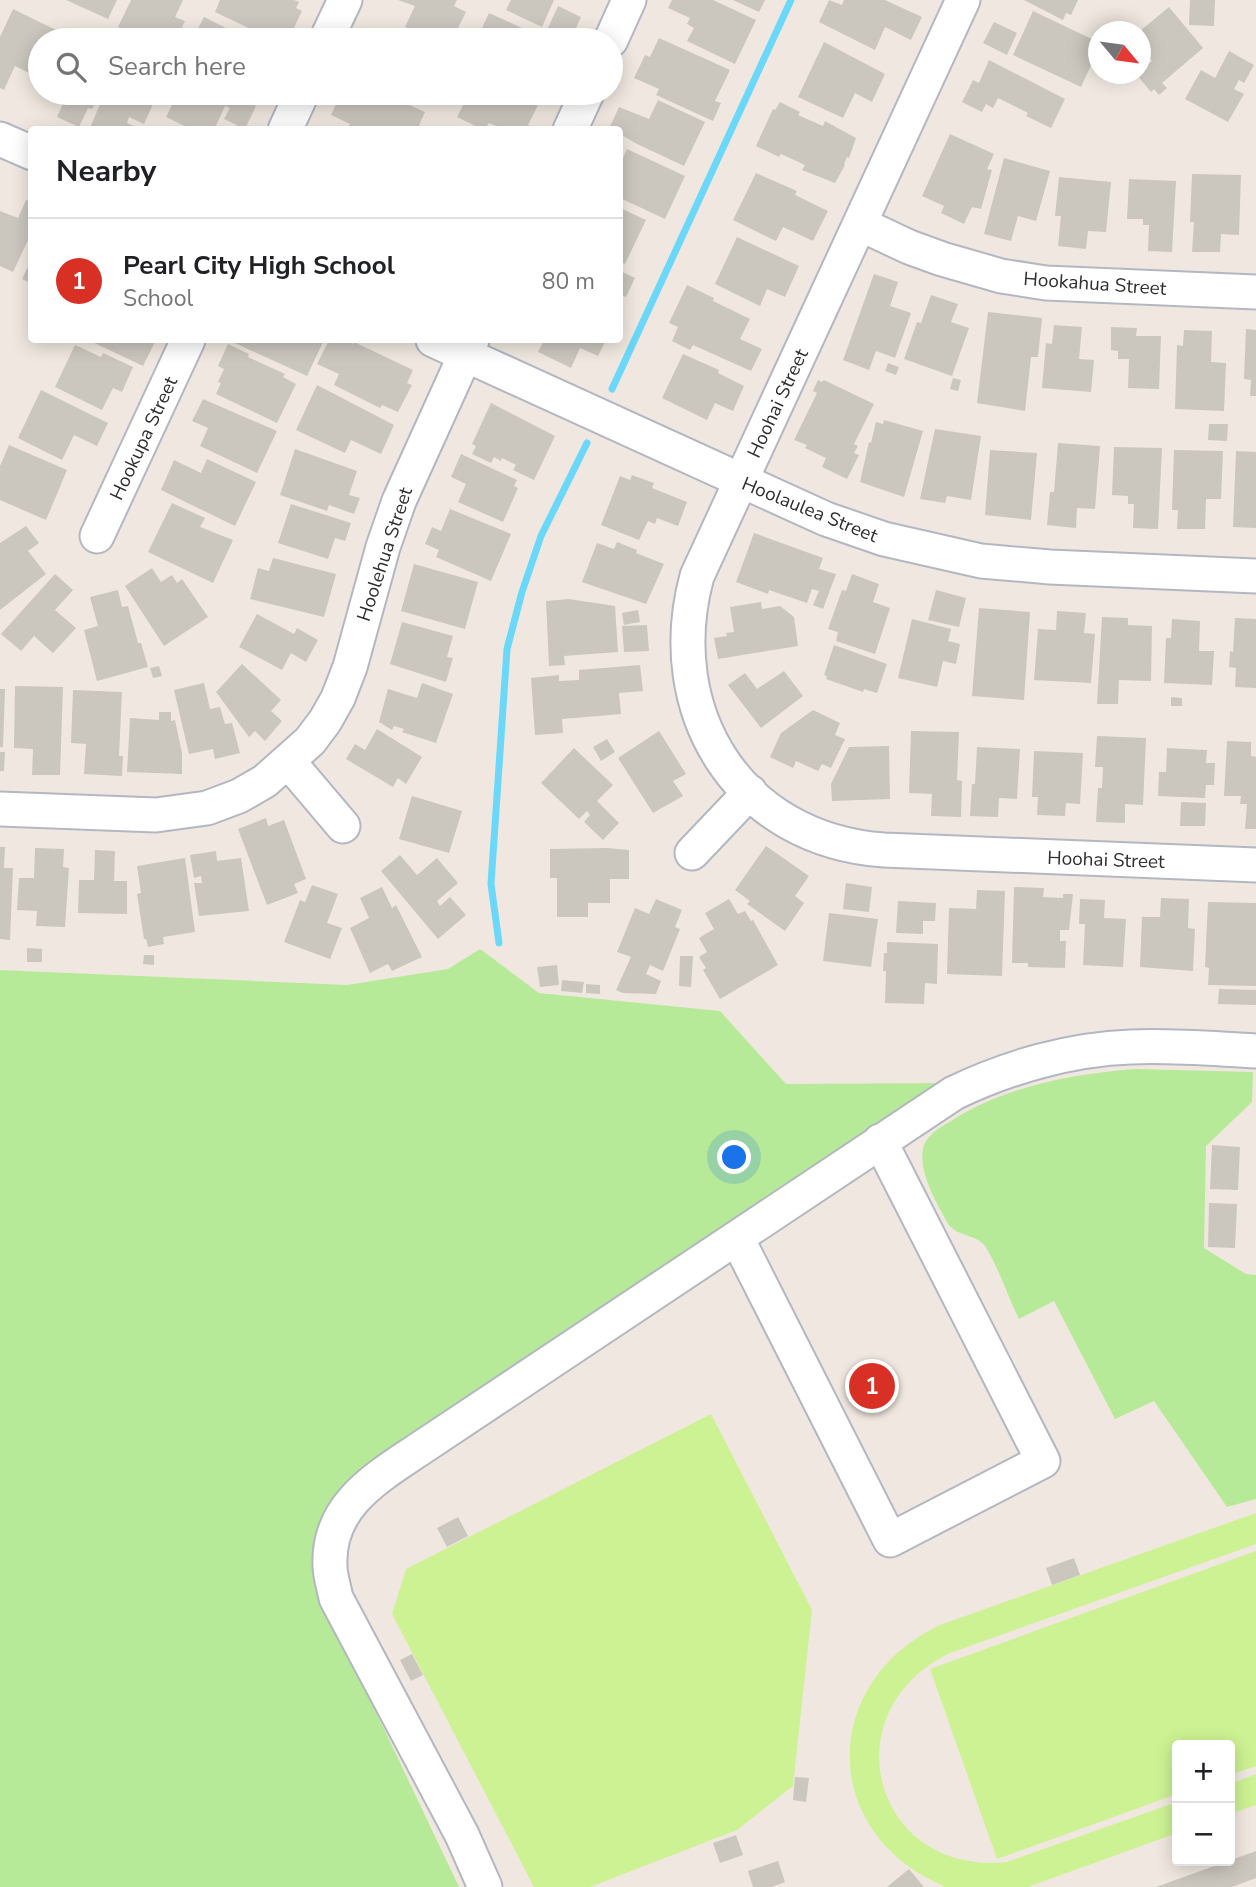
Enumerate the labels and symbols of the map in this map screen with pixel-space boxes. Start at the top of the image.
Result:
north arrow [1088,21,1151,84]
street label: Hookahua Street [1023,266,1168,302]
street label: Hoohai Street [741,344,815,462]
street label: Hookupa Street [104,372,184,504]
street label: Hoolaulea Street [738,471,882,549]
street label: Hoolehua Street [351,484,419,625]
street label: Hoohai Street [1047,845,1166,875]
your location [717,1140,751,1174]
pin: 1 [849,1360,895,1412]

